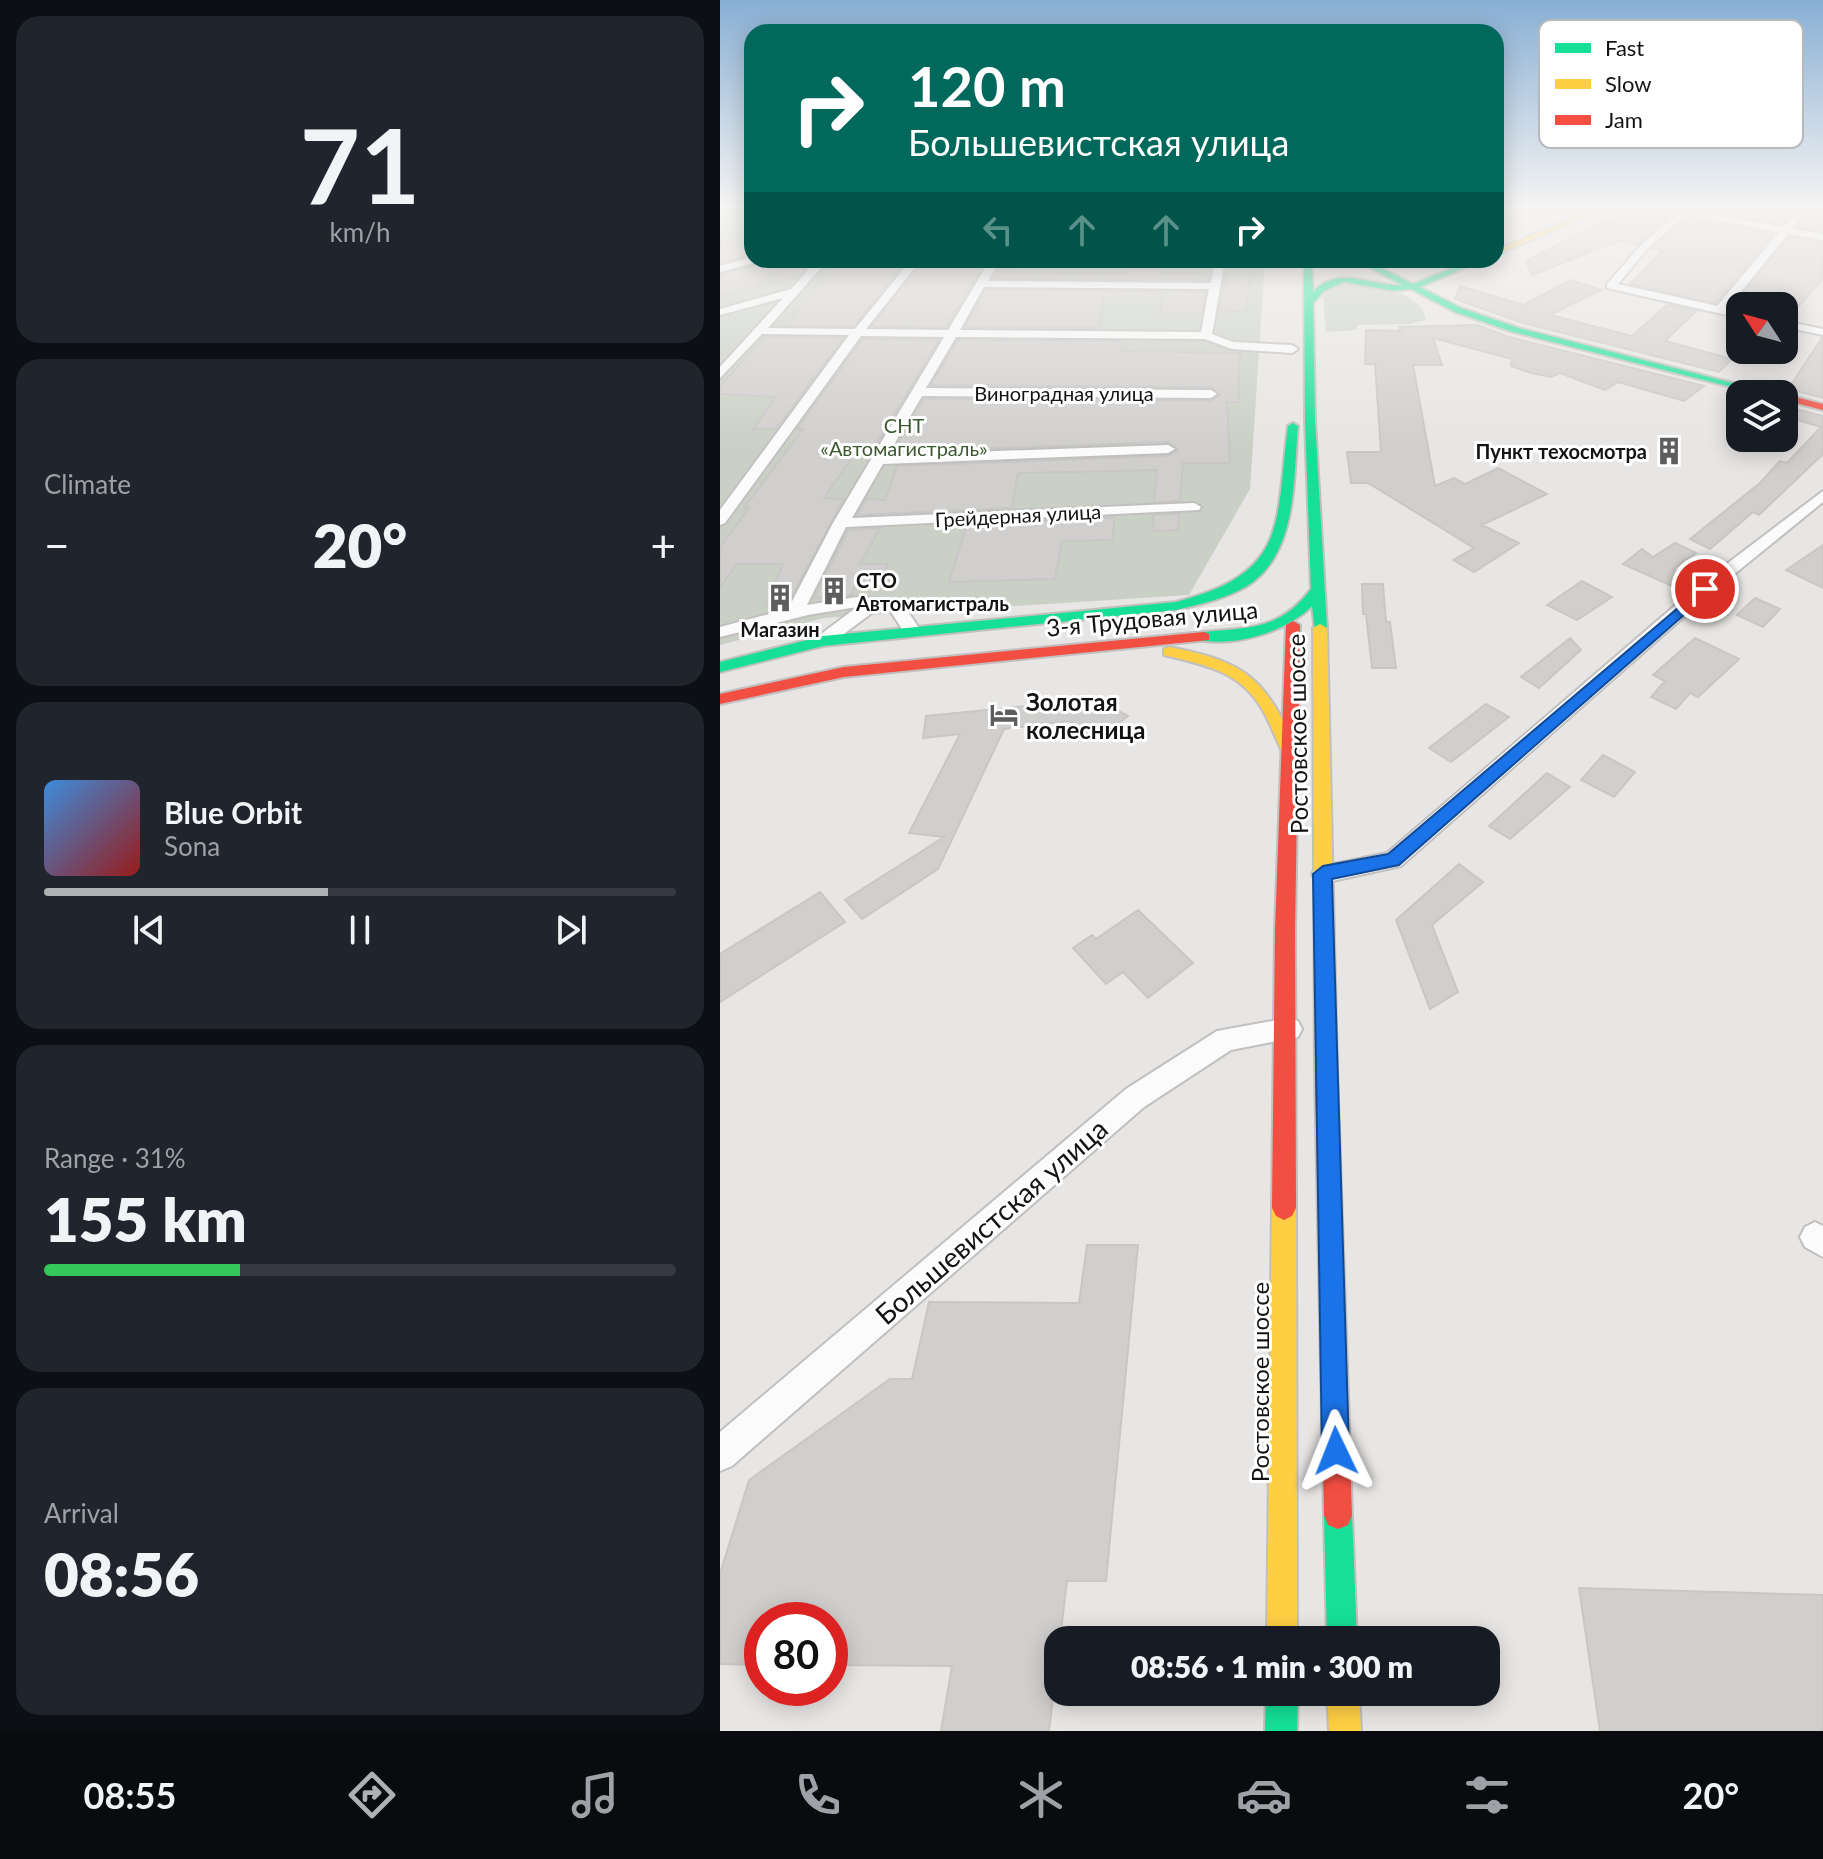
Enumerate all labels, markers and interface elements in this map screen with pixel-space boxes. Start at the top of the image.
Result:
legend [1539,20,1803,148]
text: Fast [1605,34,1644,61]
text: 120 m [908,52,1066,119]
icon: right [776,56,880,160]
text: Slow [1605,70,1652,97]
text: 71 [300,101,420,226]
text: Jam [1605,106,1643,133]
text: Большевистская улица [908,120,1289,164]
icon: left [976,208,1020,252]
icon: ahead [1060,208,1104,252]
icon: ahead [1144,208,1188,252]
icon: right [1228,208,1272,252]
text: km/h [330,216,390,248]
north arrow [1726,292,1798,364]
map controls [1726,292,1798,452]
button: layers [1726,380,1798,452]
street label: Виноградная улица [974,381,1154,405]
park label: СНТ «Автомагистраль» [820,413,988,460]
building icon: Пункт техосмотра [1654,436,1684,466]
place label: Пункт техосмотра [1475,439,1647,463]
text: Climate [44,468,131,500]
street label: Грейдерная улица [934,499,1102,531]
text: 20° [313,509,407,581]
text: − [44,519,70,571]
text: + [650,519,676,571]
pin [1671,555,1739,623]
icon: arrive [1683,567,1727,611]
place label: СТО Автомагистраль [855,568,1009,615]
building icon: СТО Автомагистраль [819,576,849,606]
building icon: Магазин [765,583,795,613]
street label: 3-я Трудовая улица [1045,594,1259,642]
place label: Магазин [740,617,820,641]
street label: Ростовское шоссе [1281,634,1313,834]
place label: Золотая колесница [1026,687,1146,744]
hotel icon: Золотая колесница [989,700,1019,730]
text: Blue Orbit [164,794,302,830]
text: Sona [164,830,220,862]
icon: previous [127,908,171,952]
icon: pause [338,908,382,952]
icon: next [549,908,593,952]
street label: Большевистская улица [868,1111,1114,1331]
text: Range · 31% [44,1142,186,1174]
text: 155 km [44,1183,247,1255]
street label: Ростовское шоссе [1245,1282,1274,1482]
position arrow [1294,1409,1378,1493]
text: Arrival [44,1497,119,1529]
text: 08:56 [44,1538,199,1610]
speed limit sign: 80 [744,1602,848,1706]
text: 08:56 · 1 min · 300 m [1131,1648,1413,1684]
icon: directions [344,1767,400,1823]
icon: music [567,1767,623,1823]
icon: phone [790,1767,846,1823]
icon: climate [1013,1767,1069,1823]
icon: car [1236,1767,1292,1823]
icon: filters [1459,1767,1515,1823]
text: 08:55 [84,1773,176,1817]
text: 20° [1683,1773,1739,1817]

